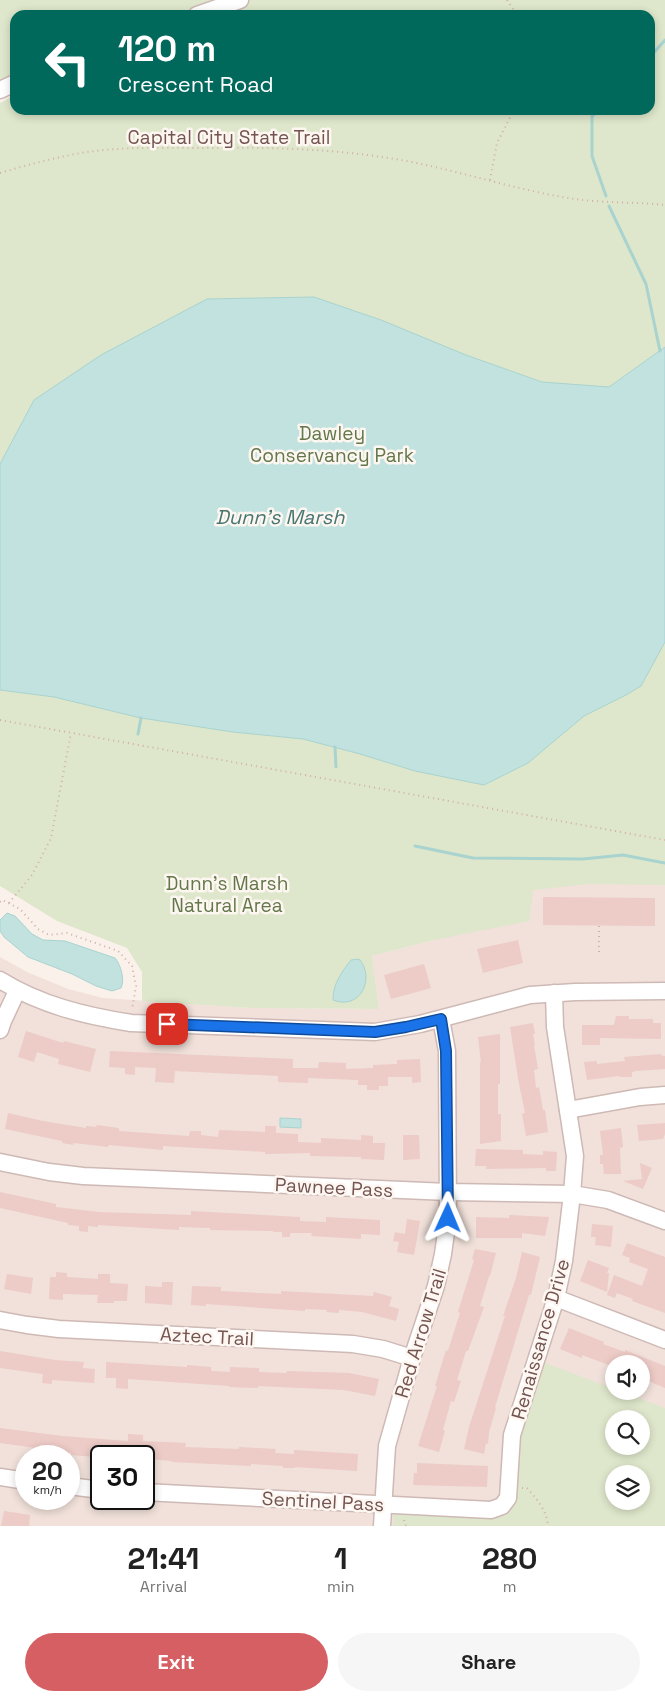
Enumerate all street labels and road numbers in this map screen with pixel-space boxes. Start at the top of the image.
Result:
street label: Capital City State Trail [128,125,330,150]
street label: Pawnee Pass [274,1172,394,1203]
street label: Renaissance Drive [506,1256,575,1422]
street label: Red Arrow Trail [389,1265,452,1401]
street label: Aztec Trail [159,1322,255,1351]
street label: Sentinel Pass [261,1486,385,1517]

